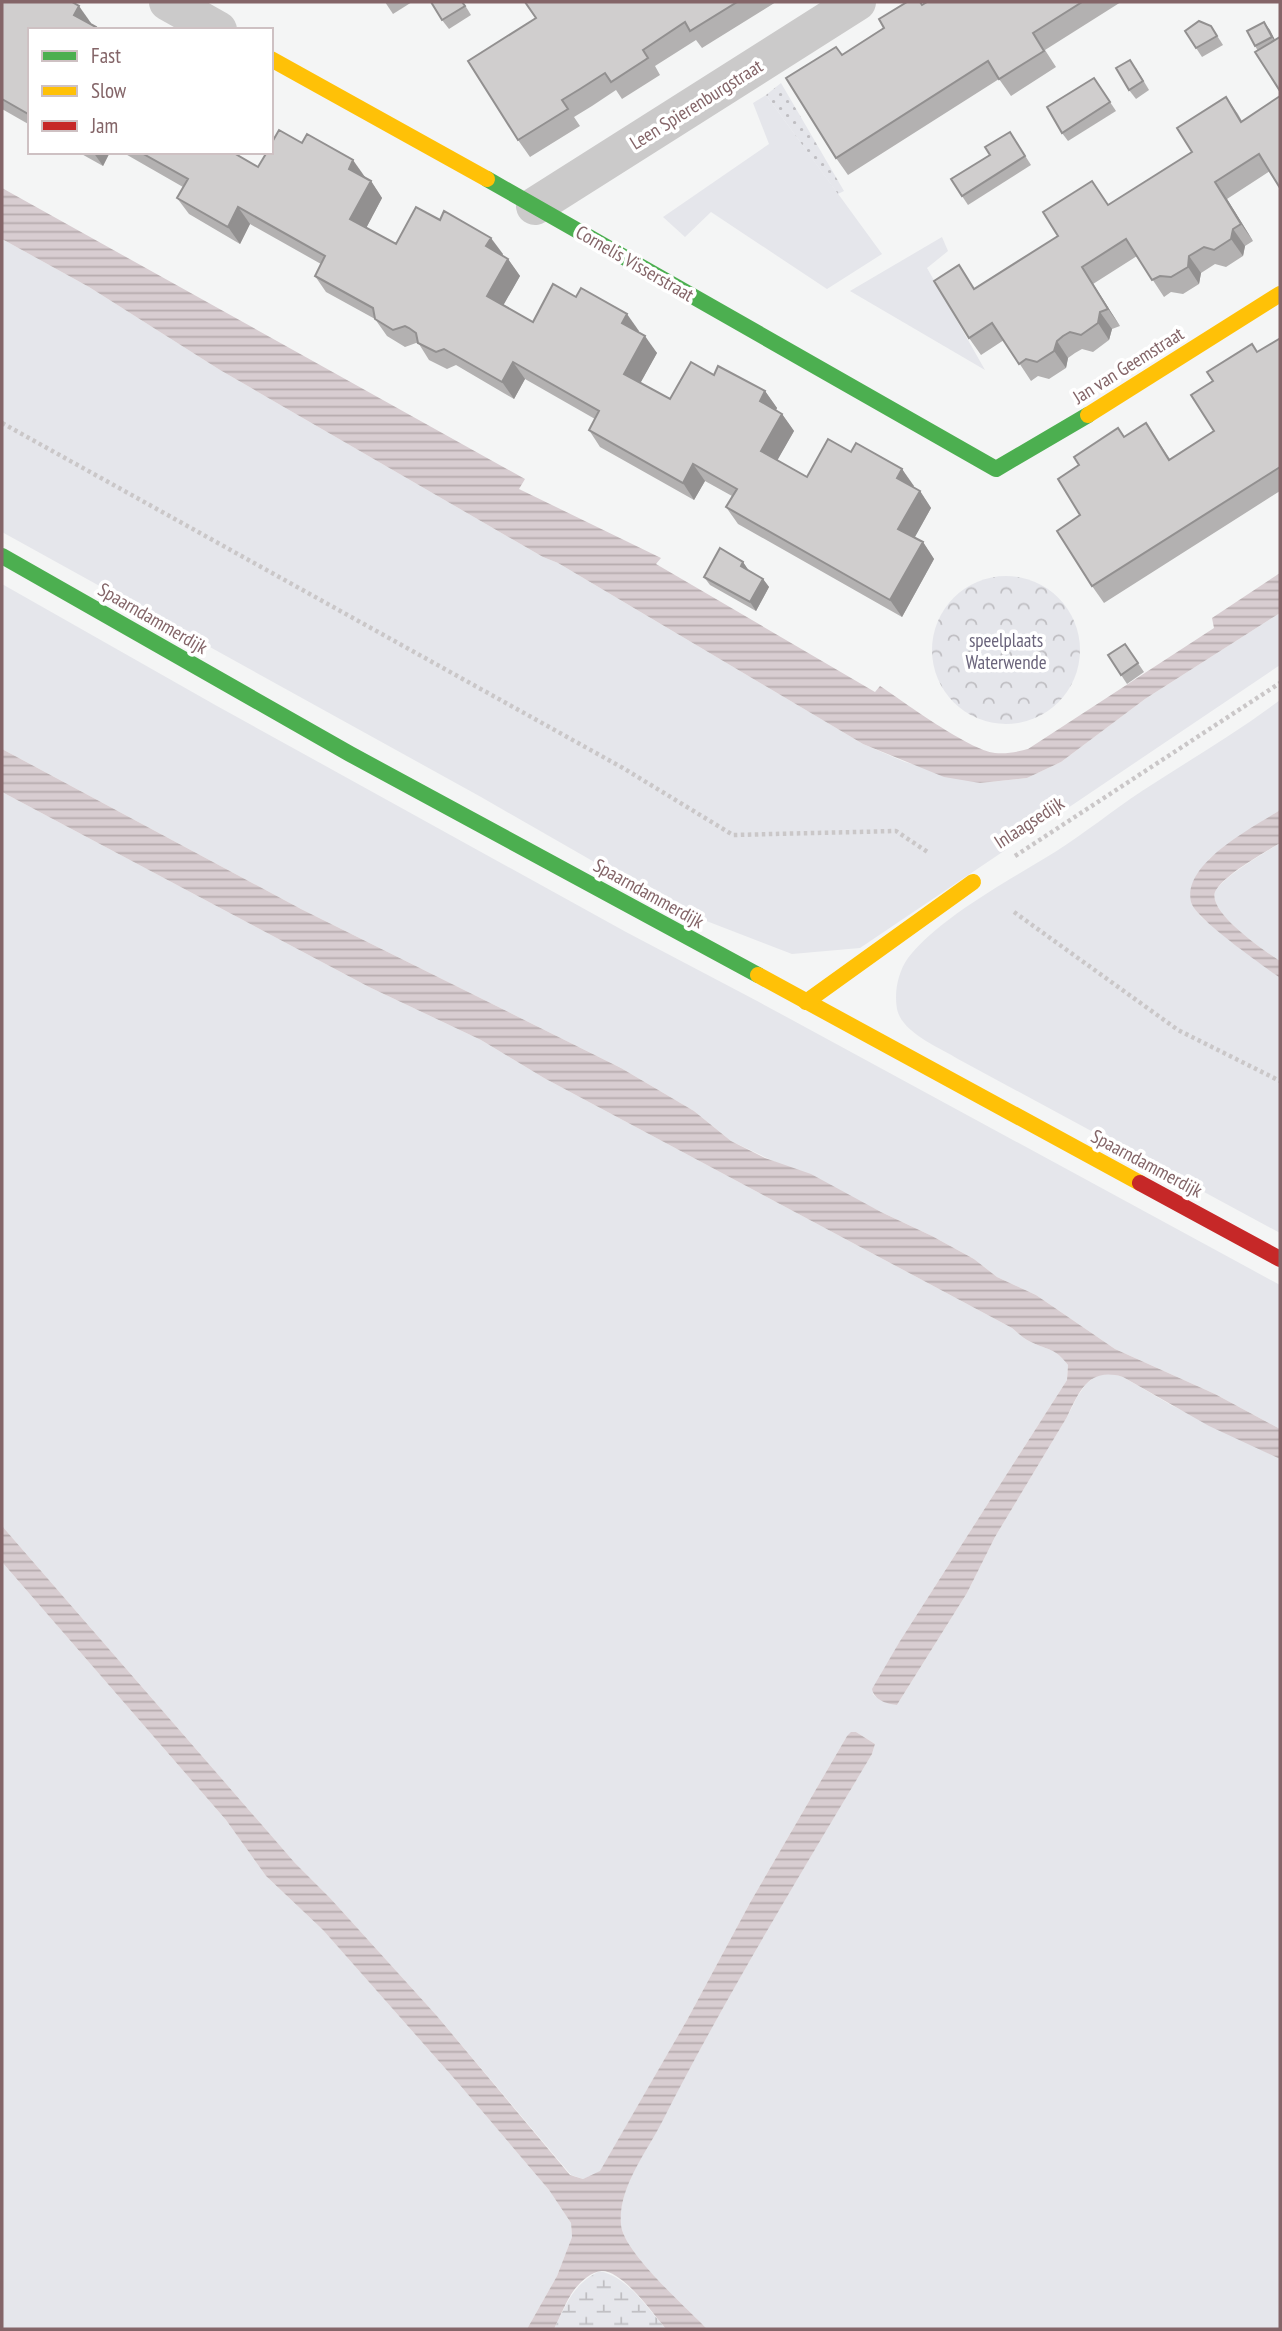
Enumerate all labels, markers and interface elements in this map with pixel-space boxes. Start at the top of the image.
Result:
legend [28,28,273,154]
text: Fast [91,42,121,69]
street label: Leen Spierenburgstraat [625,53,767,154]
text: Slow [91,77,127,104]
text: Jam [90,112,118,139]
street label: Cornelis Visserstraat [572,220,699,307]
street label: Jan van Geemstraat [1067,321,1189,409]
street label: Spaarndammerdijk [94,577,213,659]
park label: speelplaats Waterwende [965,628,1047,674]
street label: Inlaagsedijk [989,790,1069,853]
street label: Spaarndammerdijk [590,853,709,934]
street label: Spaarndammerdijk [1087,1124,1207,1203]

